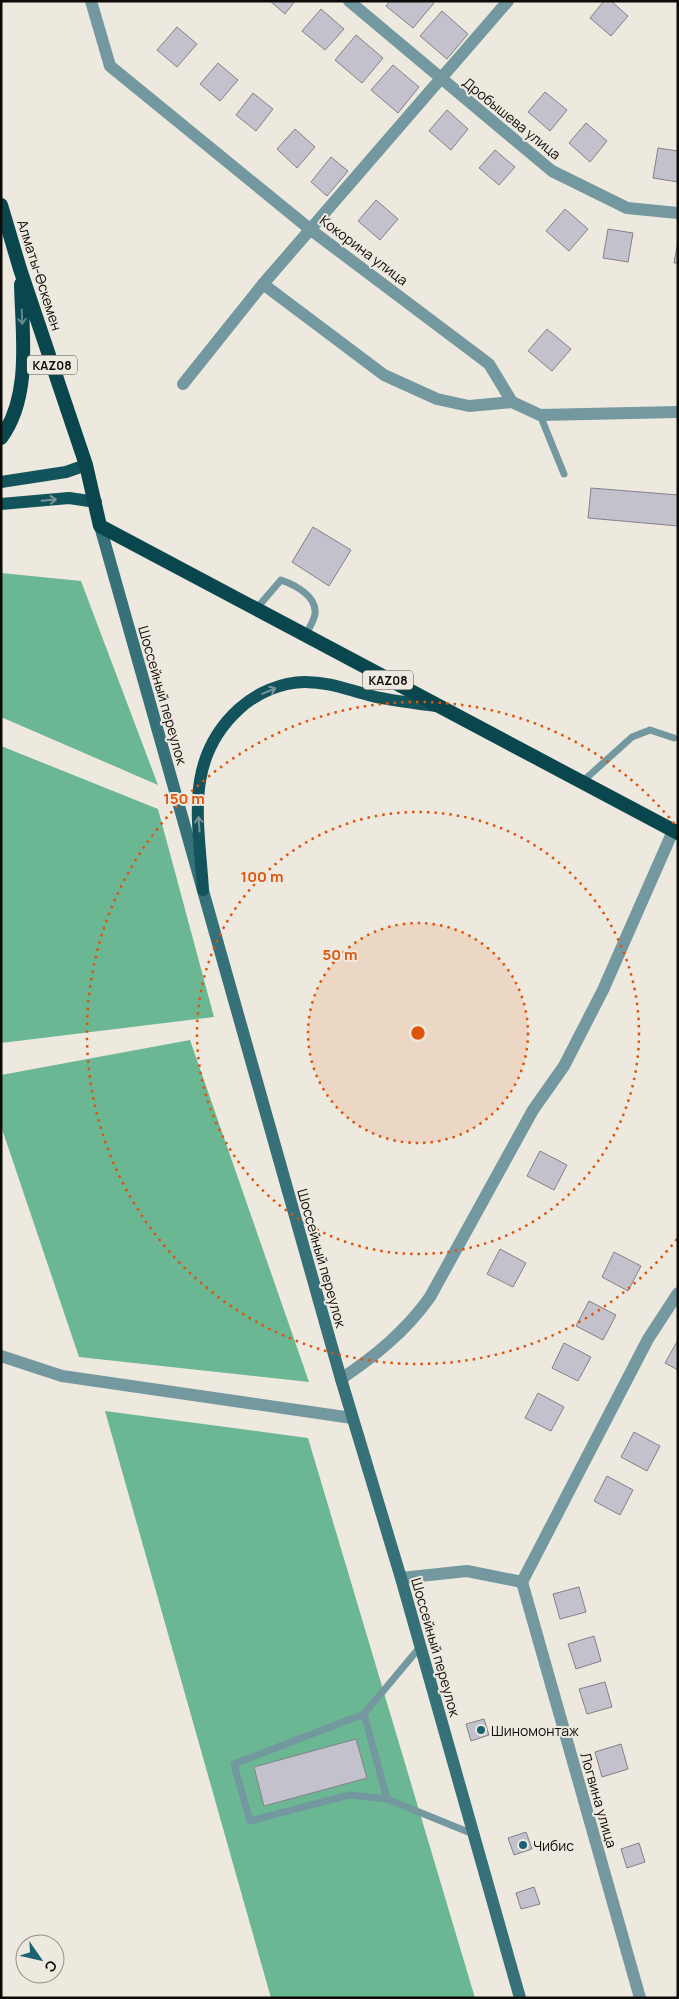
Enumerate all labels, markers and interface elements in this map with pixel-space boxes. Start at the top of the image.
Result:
street label: Дробышева улица [459,73,565,163]
street label: Кокорина улица [316,211,412,289]
street label: Алматы-Өскемен [13,217,67,333]
one-way arrow [17,309,27,325]
road number: KAZ08 [27,356,77,374]
one-way arrow [40,495,56,505]
street label: Шоссейный переулок [134,623,192,768]
road number: KAZ08 [363,670,413,690]
one-way arrow [261,686,276,695]
text: 150 m [163,788,205,809]
one-way arrow [195,816,204,832]
text: 100 m [241,866,283,887]
text: 50 m [322,944,358,965]
centre of rings [409,1024,427,1042]
street label: Шоссейный переулок [293,1186,351,1331]
street label: Шоссейный переулок [407,1575,465,1720]
place label: Шиномонтаж [491,1721,579,1740]
marker: Шиномонтаж [475,1724,487,1736]
street label: Логвина улица [576,1750,622,1850]
place label: Чибис [533,1836,574,1855]
marker: Чибис [517,1839,529,1851]
north arrow [15,1934,65,1984]
text: С [40,1957,62,1976]

